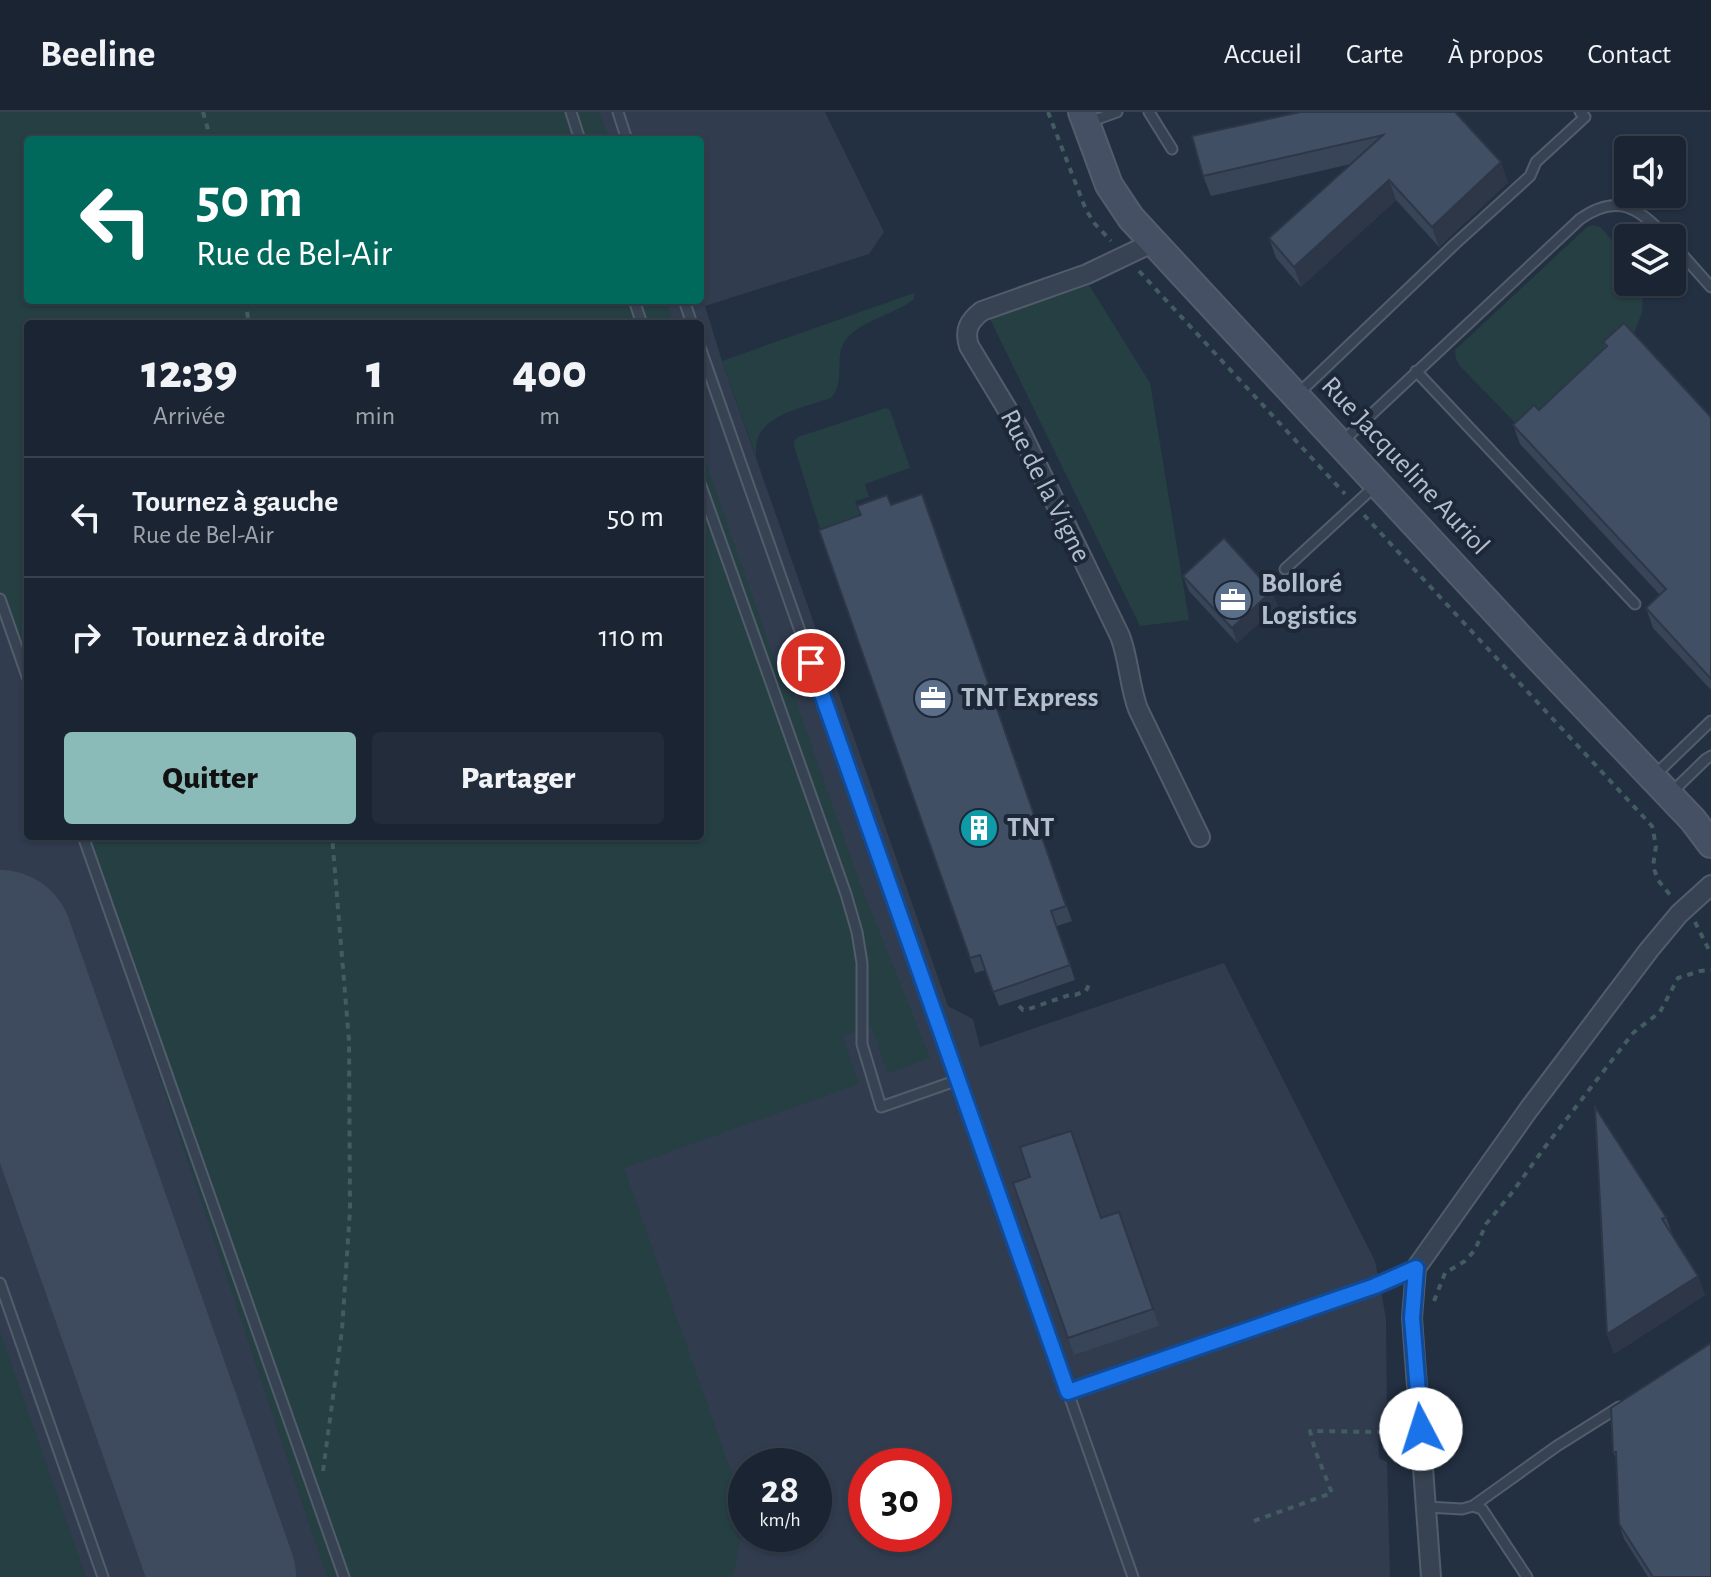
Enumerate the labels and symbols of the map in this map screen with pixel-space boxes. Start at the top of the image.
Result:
street label: Rue Jacqueline Auriol [1316,372,1494,560]
street label: Rue de la Vigne [995,405,1095,567]
place label: Bolloré Logistics [1261,570,1357,630]
office icon: Bolloré Logistics [1212,579,1254,621]
pin [777,629,845,697]
office icon: TNT Express [912,677,954,719]
place label: TNT Express [961,684,1099,712]
building icon: TNT [958,807,1000,849]
place label: TNT [1007,814,1054,842]
position arrow [1379,1387,1463,1471]
speed limit sign: 30 [848,1448,952,1552]

